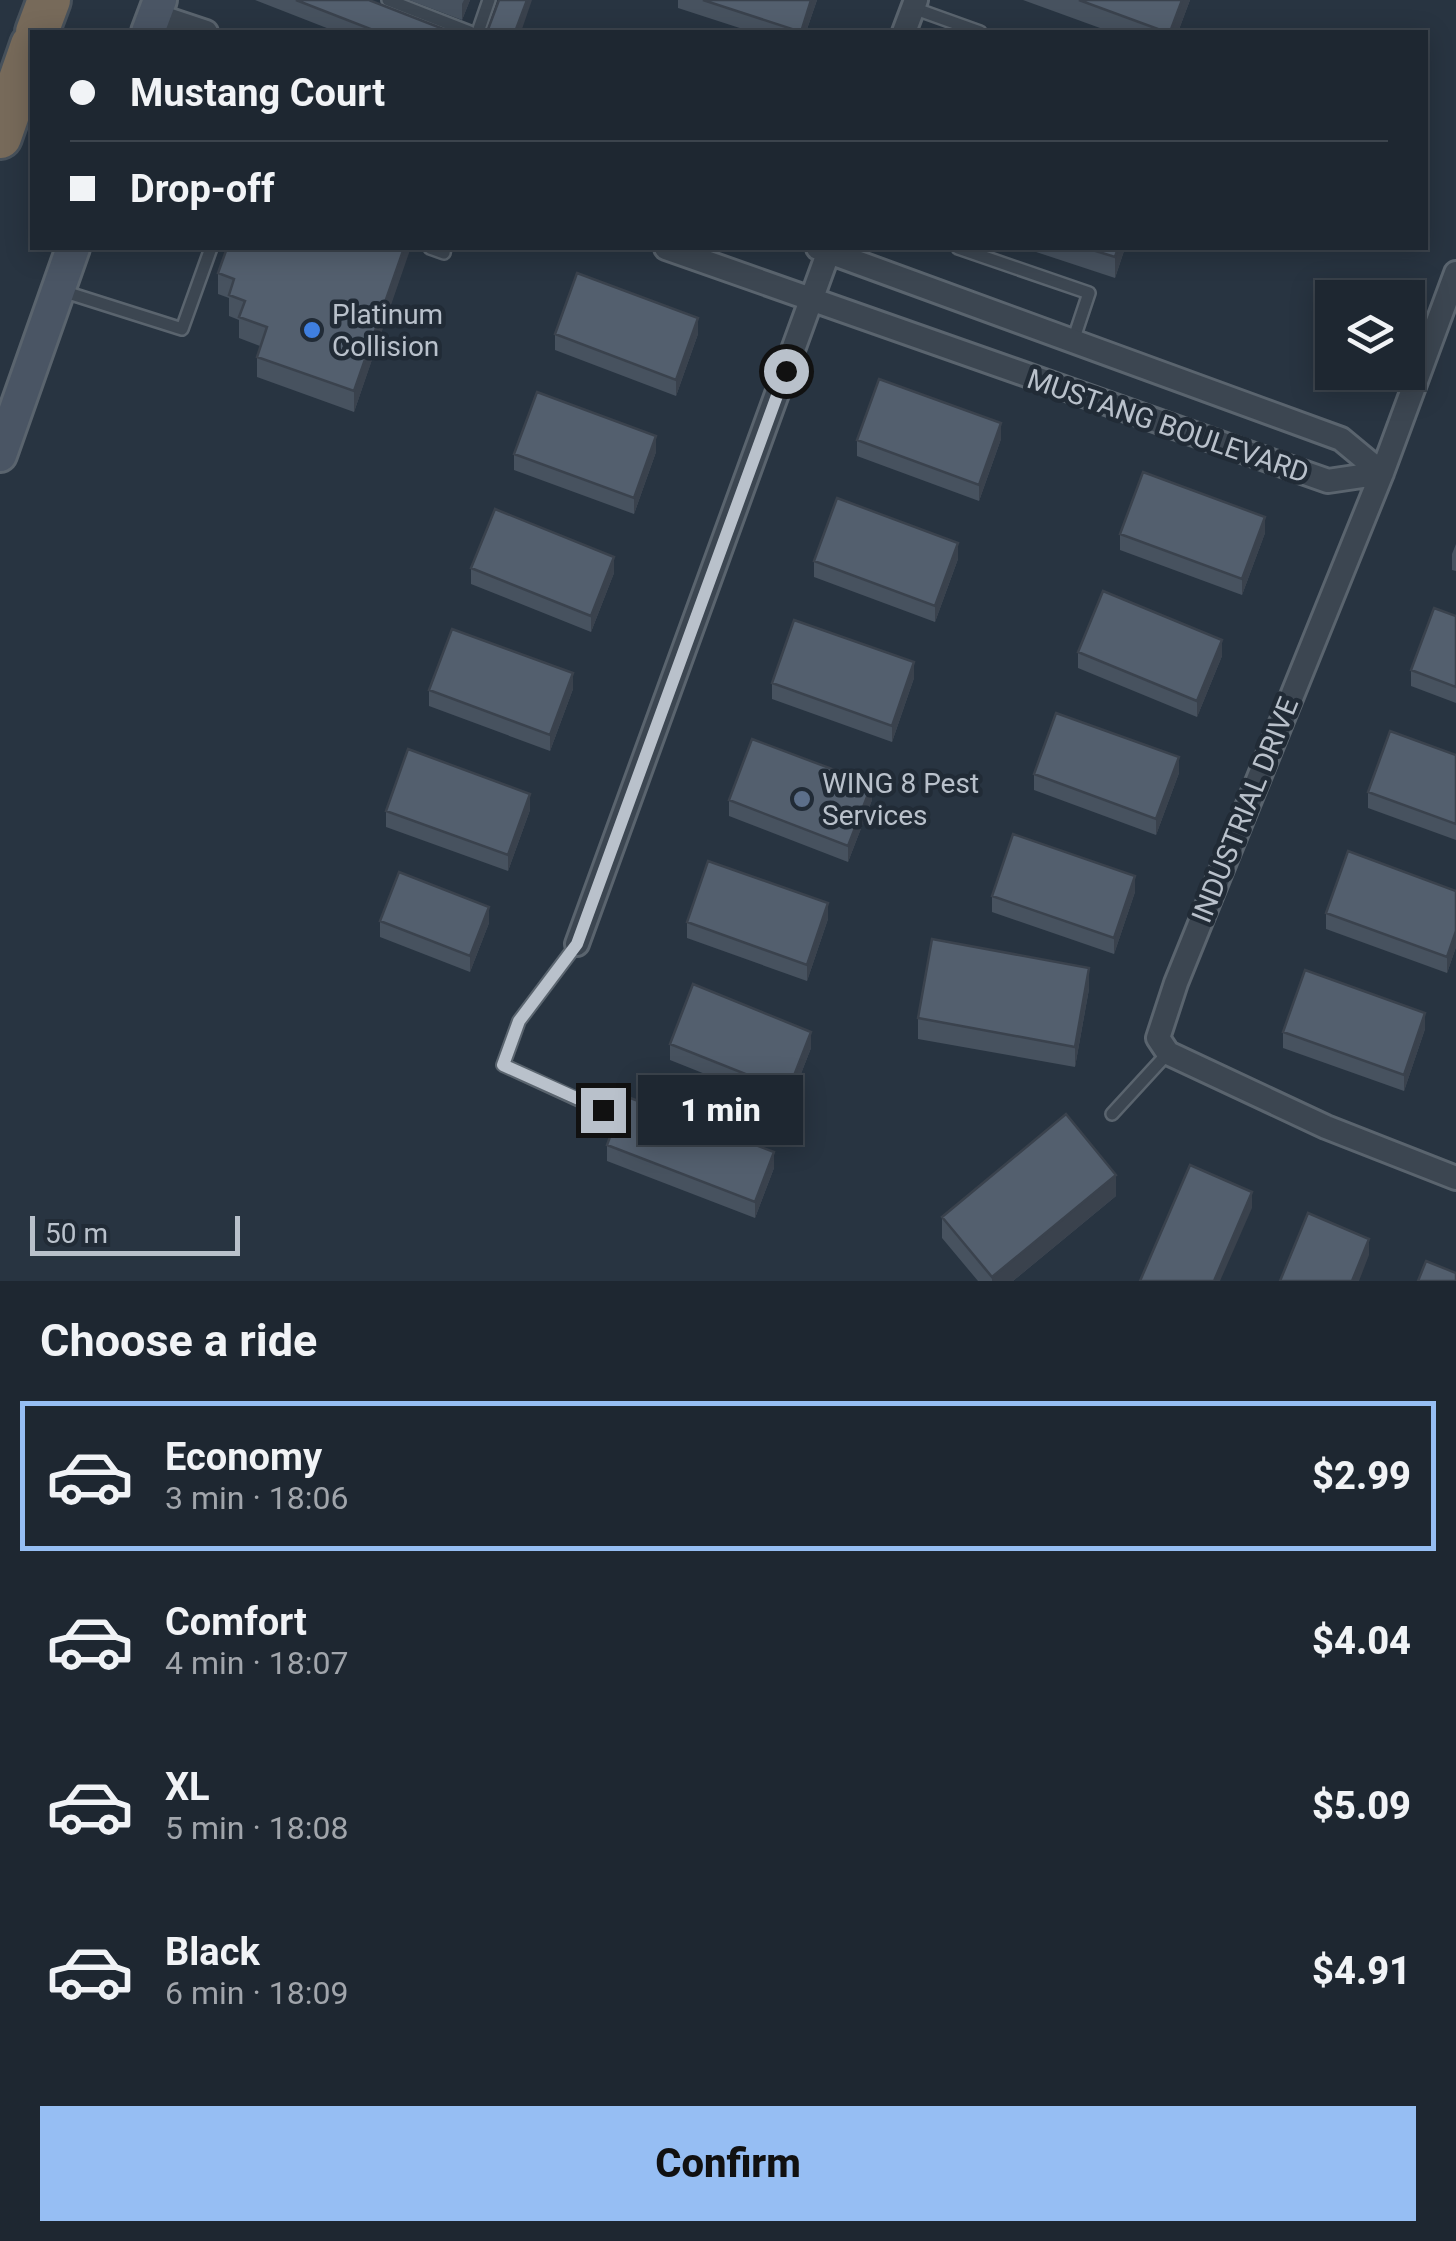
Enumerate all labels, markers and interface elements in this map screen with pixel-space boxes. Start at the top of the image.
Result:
text: Mustang Court [130,71,385,115]
text: Drop-off [130,167,275,211]
map controls [1315,280,1425,390]
button: layers [1315,280,1425,390]
place label: Platinum Collision [332,298,443,363]
marker: Platinum Collision [301,319,323,341]
route start [764,349,809,394]
street label: MUSTANG BOULEVARD [1023,362,1313,490]
street label: INDUSTRIAL DRIVE [1185,693,1305,927]
place label: WING 8 Pest Services [822,767,979,832]
marker: WING 8 Pest Services [791,788,813,810]
callout: 1 min [638,1075,803,1145]
route end [581,1088,626,1133]
text: 1 min [680,1091,761,1129]
scale bar [30,1211,240,1256]
text: 50 m [45,1217,108,1250]
text: Choose a ride [40,1314,317,1367]
icon: car [45,1431,135,1521]
text: Economy [165,1435,322,1479]
text: $2.99 [1312,1454,1411,1498]
text: 3 min · 18:06 [165,1479,348,1517]
icon: car [45,1596,135,1686]
text: Comfort [165,1600,307,1644]
text: $4.04 [1312,1619,1411,1663]
text: 4 min · 18:07 [165,1644,348,1682]
icon: car [45,1761,135,1851]
text: XL [165,1765,210,1809]
text: $5.09 [1312,1784,1411,1828]
text: 5 min · 18:08 [165,1809,348,1847]
icon: car [45,1926,135,2016]
text: Black [165,1930,260,1974]
text: $4.91 [1312,1949,1411,1993]
text: 6 min · 18:09 [165,1974,348,2012]
button: Confirm [40,2106,1416,2221]

